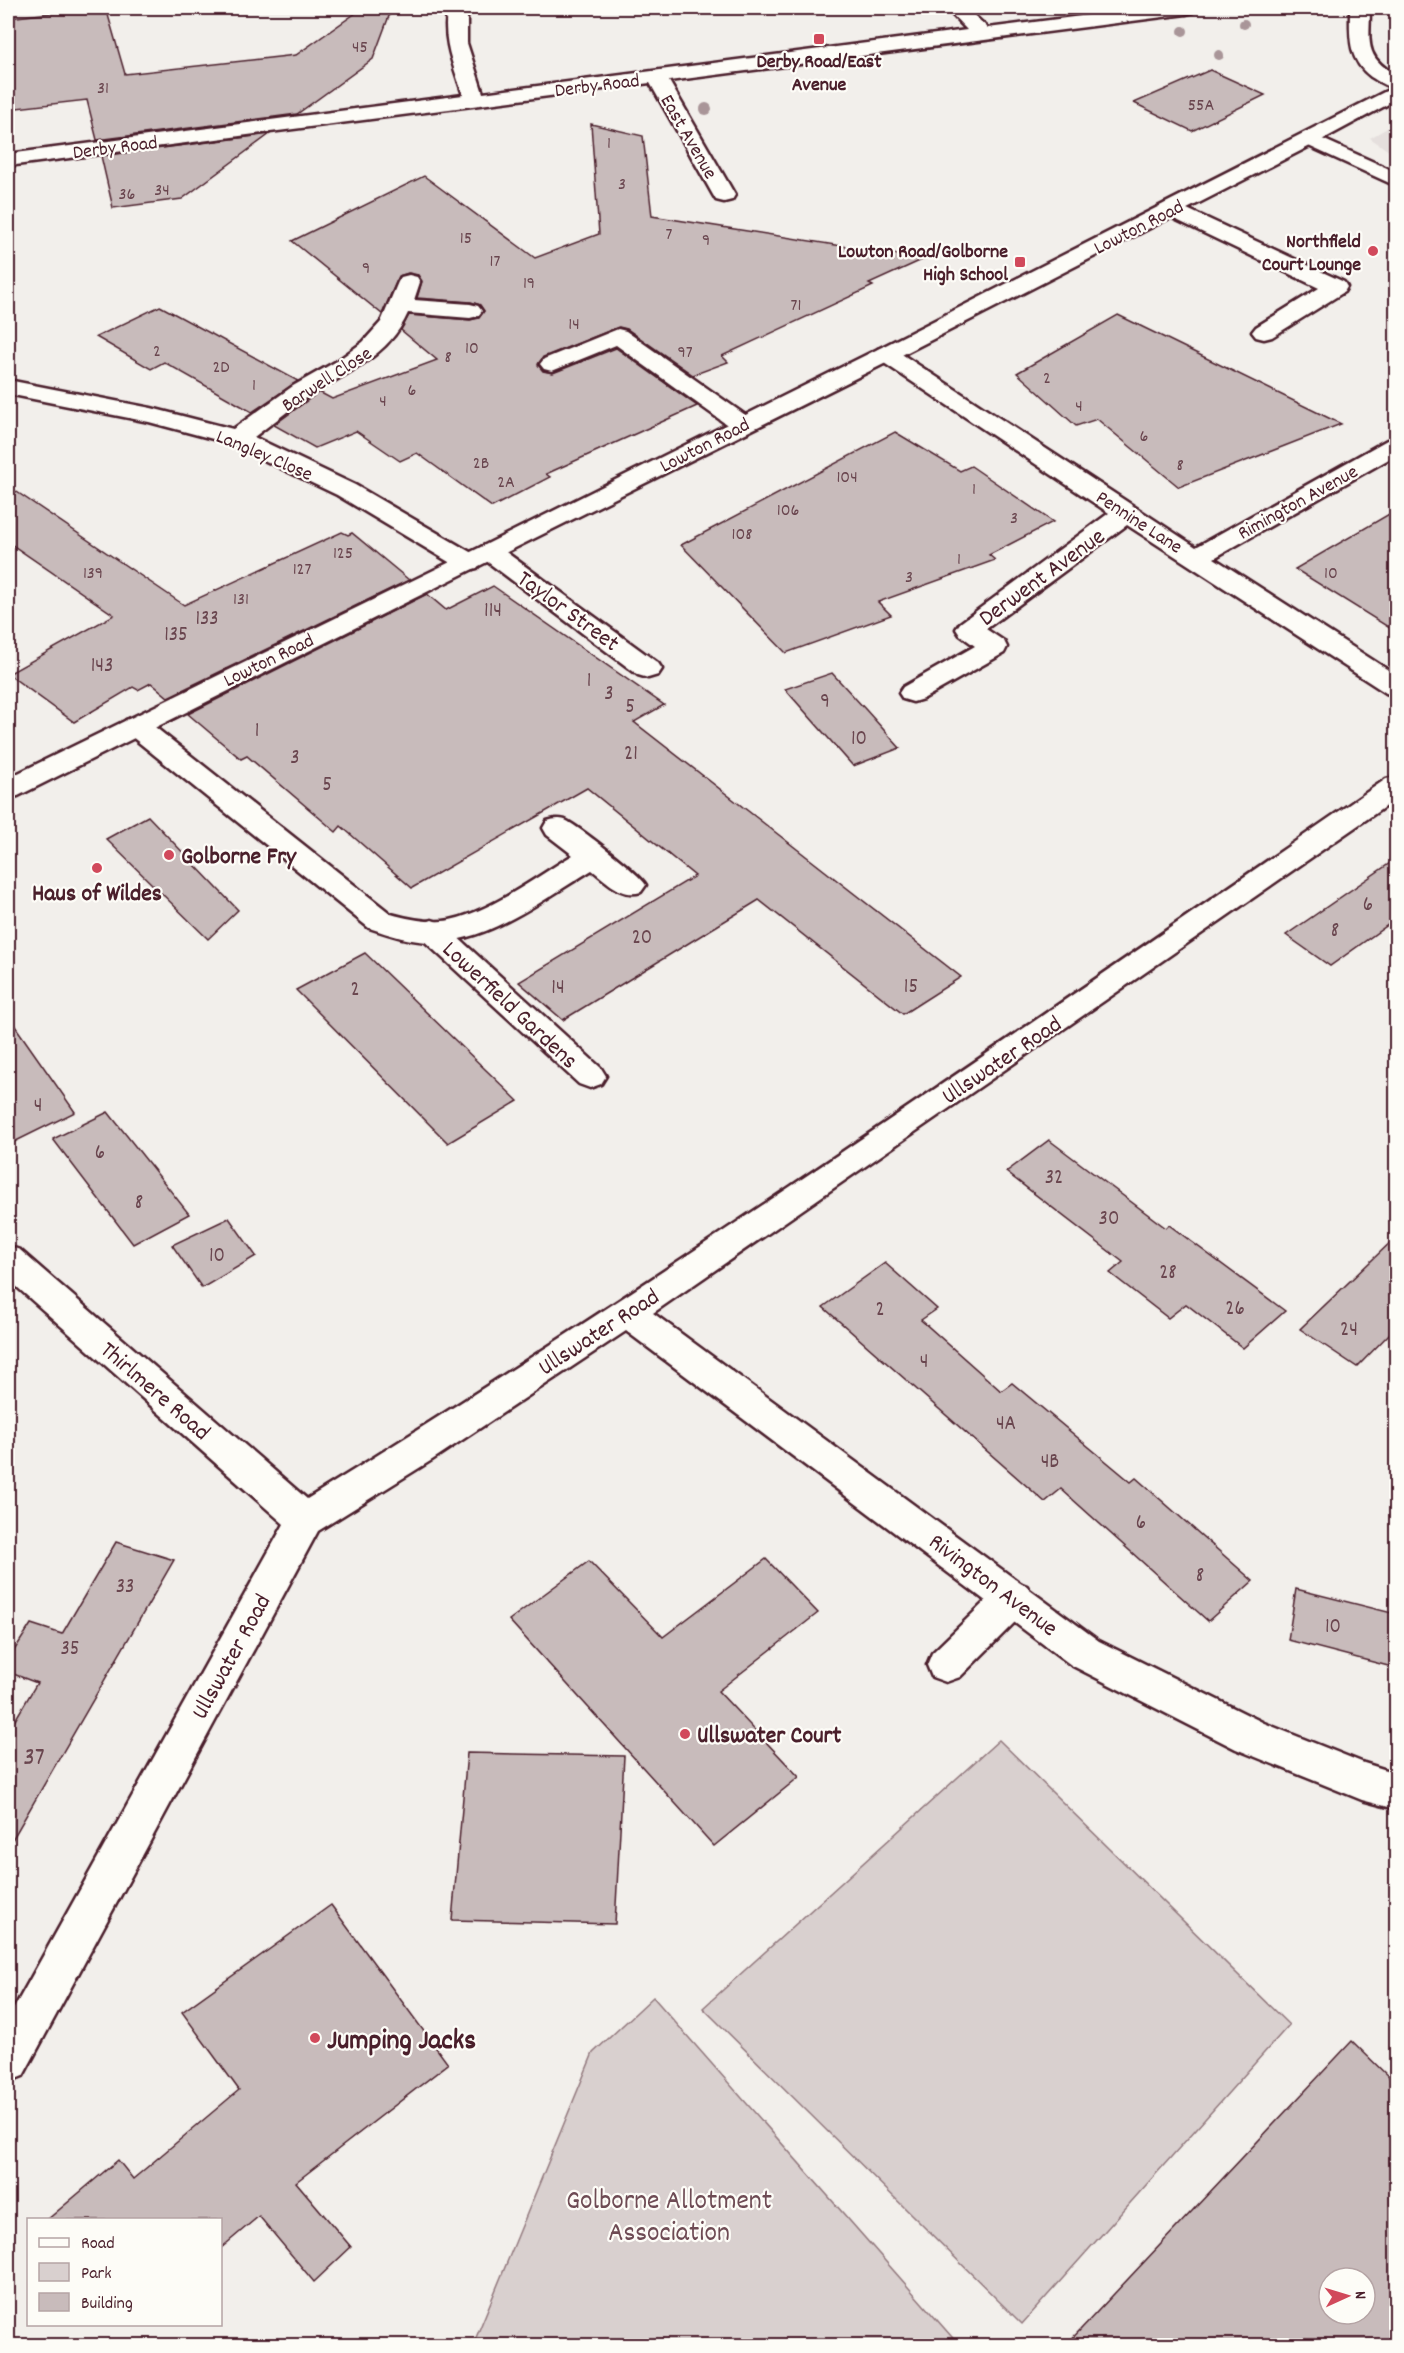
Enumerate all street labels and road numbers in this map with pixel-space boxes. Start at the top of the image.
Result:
street label: Derby Road [553,68,641,106]
street label: East Avenue [652,90,723,185]
street label: Derby Road [71,130,159,168]
street label: Lowton Road [1090,194,1189,263]
street label: Barwell Close [277,341,379,420]
street label: Lowton Road [656,412,755,481]
street label: Langley Close [211,424,317,490]
street label: Rimington Avenue [1233,459,1364,548]
street label: Pennine Lane [1090,485,1187,562]
street label: Derwent Avenue [973,521,1113,636]
street label: Taylor Street [509,563,626,661]
street label: Lowton Road [219,628,319,696]
street label: Lowerfield Gardens [433,934,584,1078]
street label: Ullswater Road [936,1009,1070,1114]
street label: Ullswater Road [532,1282,667,1385]
street label: Thirlmere Road [91,1335,217,1450]
street label: Rivington Avenue [921,1527,1064,1646]
street label: Ullswater Road [184,1589,281,1726]

